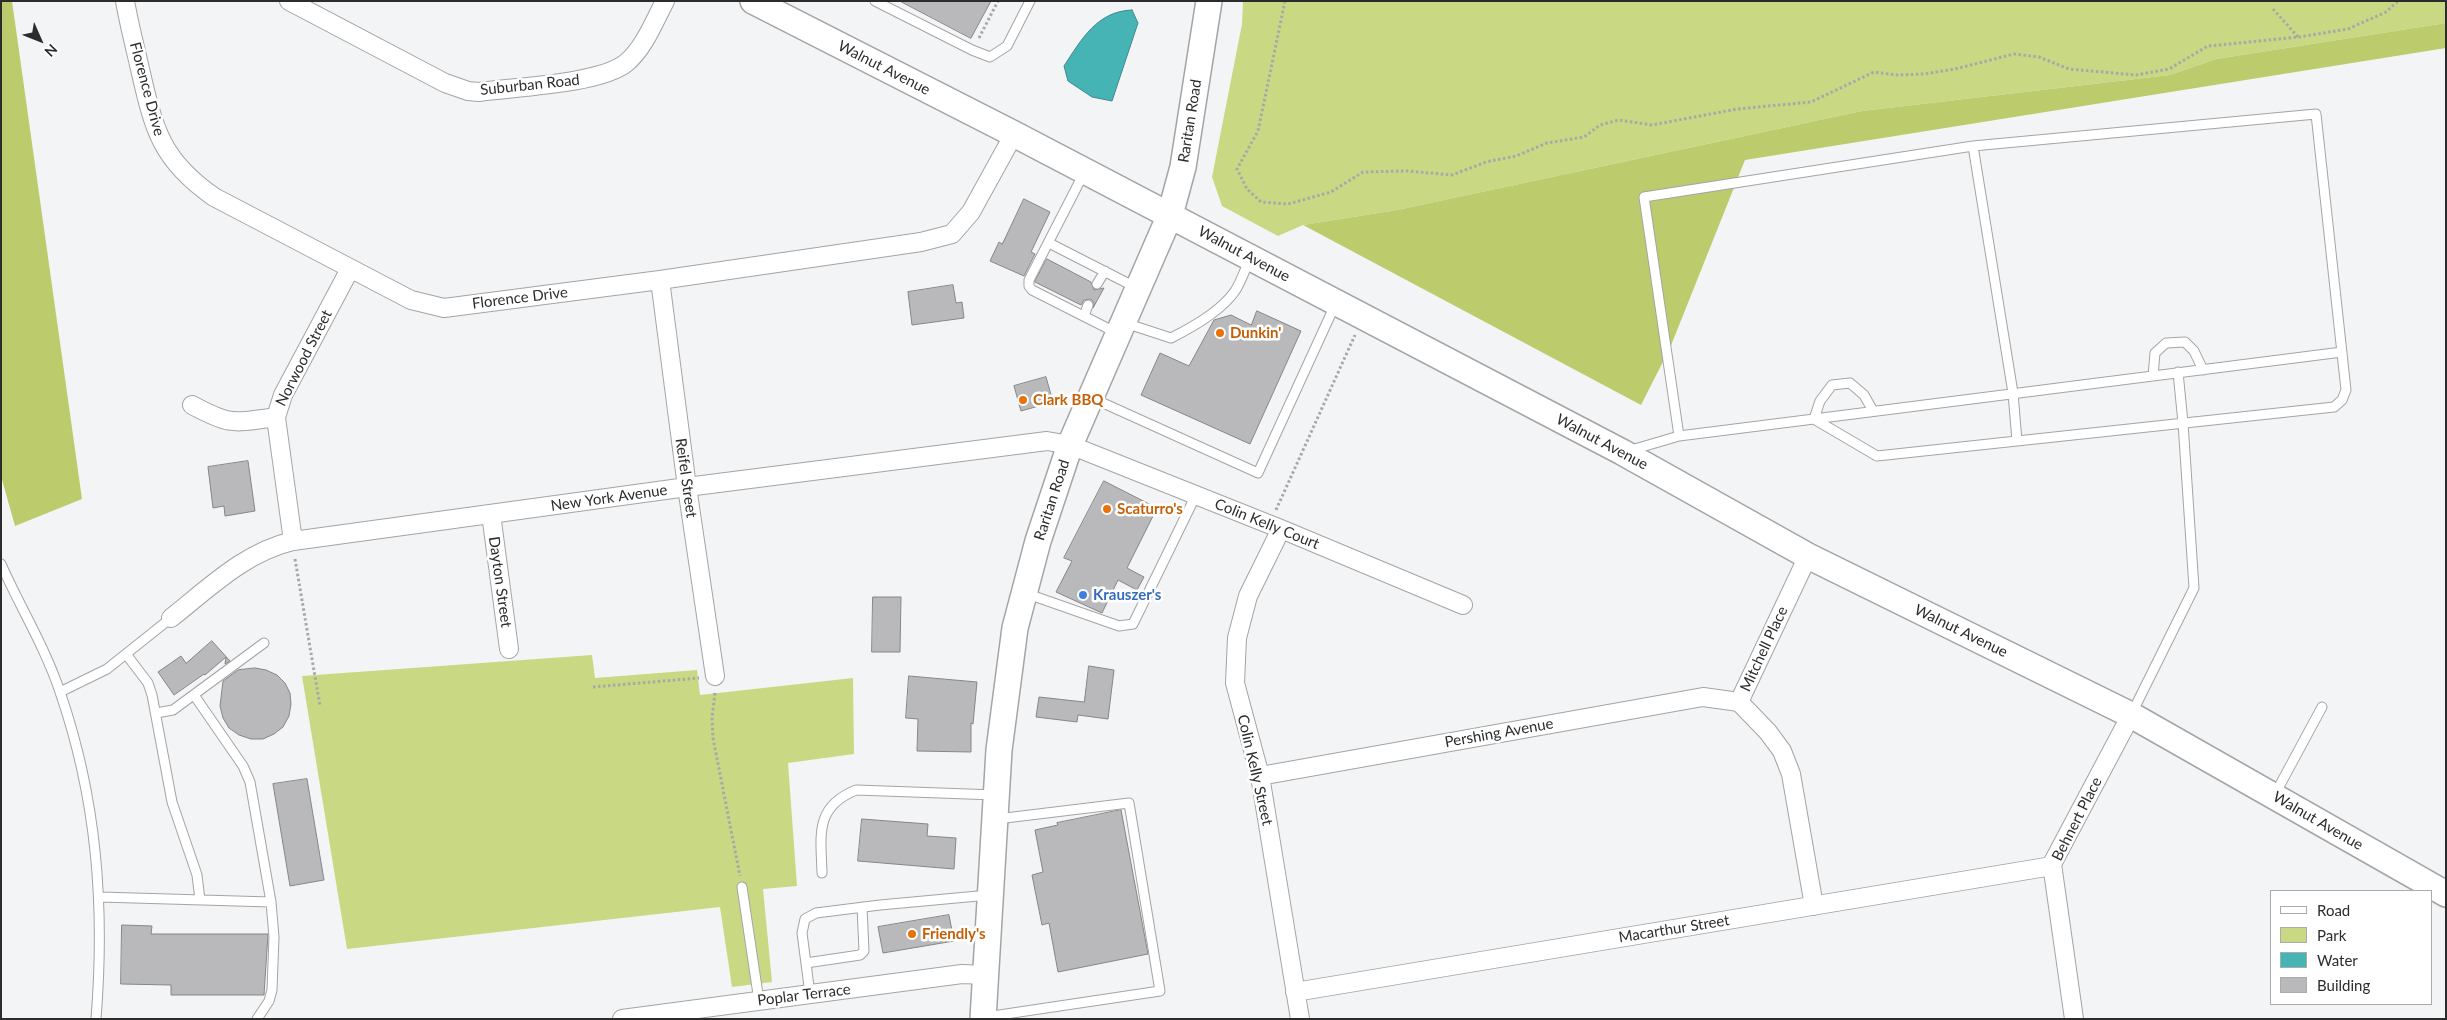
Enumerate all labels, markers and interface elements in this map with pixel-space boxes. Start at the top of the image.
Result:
north arrow [15,15,65,65]
street label: Walnut Avenue [835,37,933,99]
street label: Florence Drive [126,40,168,138]
text: N [41,41,61,61]
street label: Suburban Road [479,71,581,99]
street label: Raritan Road [1175,78,1205,164]
street label: Walnut Avenue [1195,222,1293,286]
street label: Florence Drive [471,283,569,313]
street label: Norwood Street [272,307,336,409]
place label: Dunkin' [1230,324,1281,342]
marker: Dunkin' [1214,327,1226,339]
place label: Clark BBQ [1033,391,1103,409]
marker: Clark BBQ [1017,394,1029,406]
street label: Walnut Avenue [1553,410,1651,474]
street label: Reifel Street [672,437,700,519]
street label: Raritan Road [1030,457,1074,543]
street label: New York Avenue [550,481,668,515]
street label: Colin Kelly Court [1212,495,1322,553]
place label: Scaturro's [1117,500,1183,518]
marker: Scaturro's [1101,503,1113,515]
street label: Dayton Street [485,535,515,629]
place label: Krauszer's [1093,586,1161,604]
marker: Krauszer's [1077,589,1089,601]
street label: Walnut Avenue [1912,601,2010,661]
street label: Mitchell Place [1736,603,1792,695]
street label: Colin Kelly Street [1234,713,1276,827]
street label: Pershing Avenue [1443,715,1555,751]
street label: Behnert Place [2048,774,2106,864]
street label: Walnut Avenue [2270,788,2366,854]
legend [2270,890,2432,1005]
text: Road [2317,901,2350,919]
street label: Macarthur Street [1617,911,1731,947]
place label: Friendly's [922,925,985,943]
text: Park [2317,926,2346,944]
marker: Friendly's [906,928,918,940]
text: Water [2317,951,2358,969]
text: Building [2317,976,2370,994]
street label: Poplar Terrace [756,980,852,1010]

